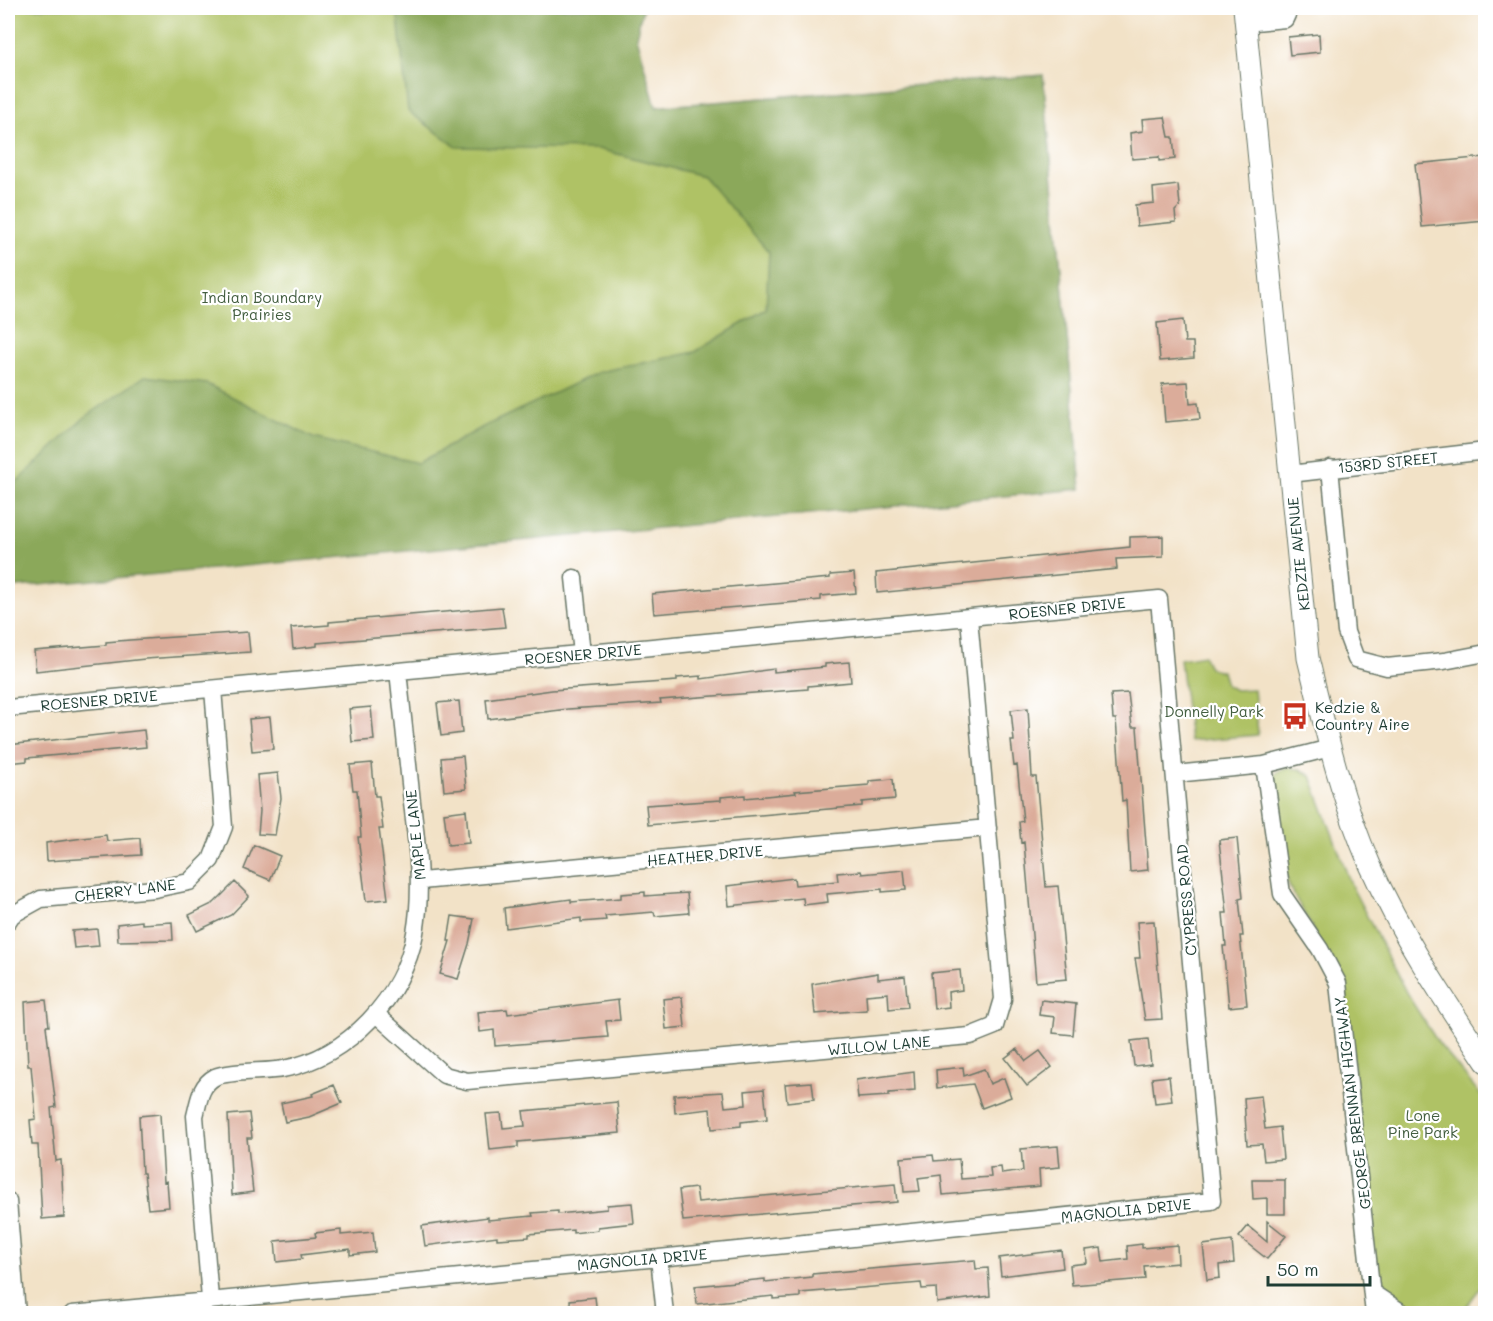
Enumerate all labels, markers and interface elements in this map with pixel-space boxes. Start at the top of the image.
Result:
park label: Indian Boundary Prairies [202,287,322,324]
street label: 153RD STREET [1337,447,1439,477]
street label: KEDZIE AVENUE [1282,496,1314,612]
street label: ROESNER DRIVE [1008,592,1127,624]
street label: ROESNER DRIVE [524,639,643,669]
street label: ROESNER DRIVE [40,685,159,715]
place label: Kedzie & Country Aire [1315,697,1410,734]
park label: Donnelly Park [1164,701,1264,721]
bus stop icon: Kedzie & Country Aire [1280,701,1310,731]
street label: MAPLE LANE [400,788,430,881]
street label: HEATHER DRIVE [646,840,764,870]
street label: CYPRESS ROAD [1171,843,1201,957]
street label: CHERRY LANE [73,874,177,906]
street label: GEORGE BRENNAN HIGHWAY [1329,996,1375,1210]
street label: WILLOW LANE [827,1031,932,1059]
park label: Lone Pine Park [1388,1105,1458,1142]
street label: MAGNOLIA DRIVE [1060,1193,1192,1227]
street label: MAGNOLIA DRIVE [576,1243,708,1275]
scale bar [1268,1249,1370,1287]
text: 50 m [1277,1257,1319,1281]

